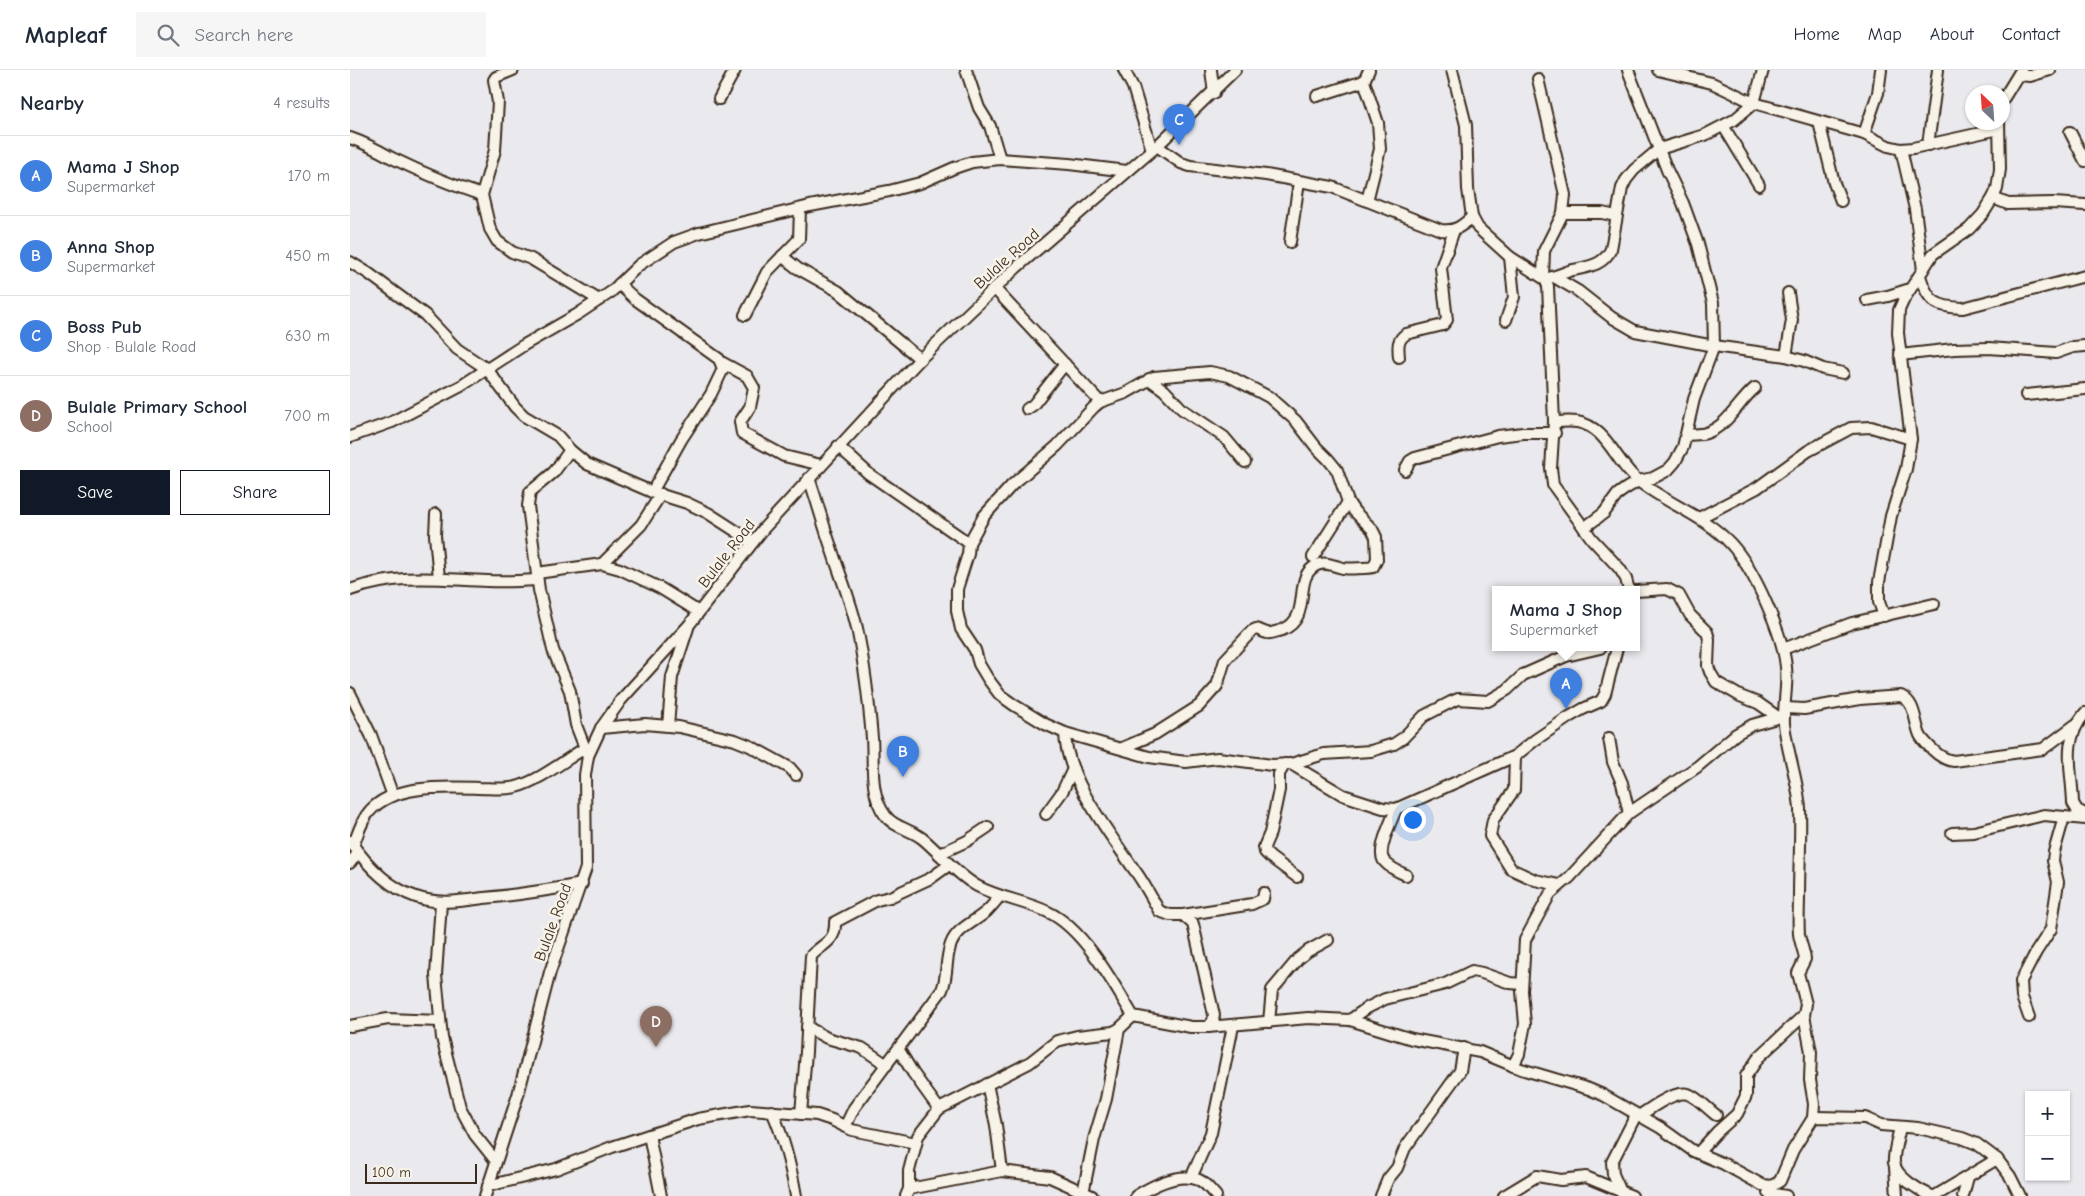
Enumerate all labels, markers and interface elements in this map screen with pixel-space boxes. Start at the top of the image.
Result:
search box [136,12,486,57]
text: Mapleaf [25,21,106,49]
icon: search [154,21,182,49]
text: Search here [194,24,293,46]
text: Home [1793,24,1840,45]
text: Map [1868,24,1902,45]
text: About [1930,24,1974,45]
text: Contact [2002,24,2060,45]
north arrow [1965,85,2010,130]
text: Nearby [20,91,84,115]
text: 4 results [273,94,330,112]
pin: C [1163,104,1195,145]
text: Mama J Shop [67,156,179,178]
text: A [32,167,40,185]
text: 170 m [288,167,330,185]
text: Supermarket [67,178,155,196]
street label: Bulale Road [970,225,1043,293]
text: Anna Shop [67,236,155,258]
text: B [31,247,41,265]
text: 450 m [285,247,330,265]
text: Supermarket [67,258,155,276]
text: Boss Pub [67,316,142,338]
text: C [31,327,41,345]
text: 630 m [285,327,330,345]
text: Shop · Bulale Road [67,338,196,356]
text: Bulale Primary School [67,396,247,418]
text: D [31,407,41,425]
text: 700 m [284,407,330,425]
text: School [67,418,113,436]
button: Save [20,470,170,515]
button: Share [180,470,330,515]
street label: Bulale Road [695,516,759,591]
popup [1492,586,1640,651]
text: Mama J Shop [1510,599,1622,621]
text: Supermarket [1510,621,1598,639]
pin: A [1550,668,1582,709]
pin: B [887,736,919,777]
your location [1400,807,1426,833]
street label: Bulale Road [531,881,575,964]
pin: D [640,1006,672,1047]
map controls [2025,1091,2070,1181]
button: + [2025,1091,2070,1136]
button: − [2025,1136,2070,1181]
scale bar [365,1161,478,1184]
text: 100 m [372,1164,411,1181]

